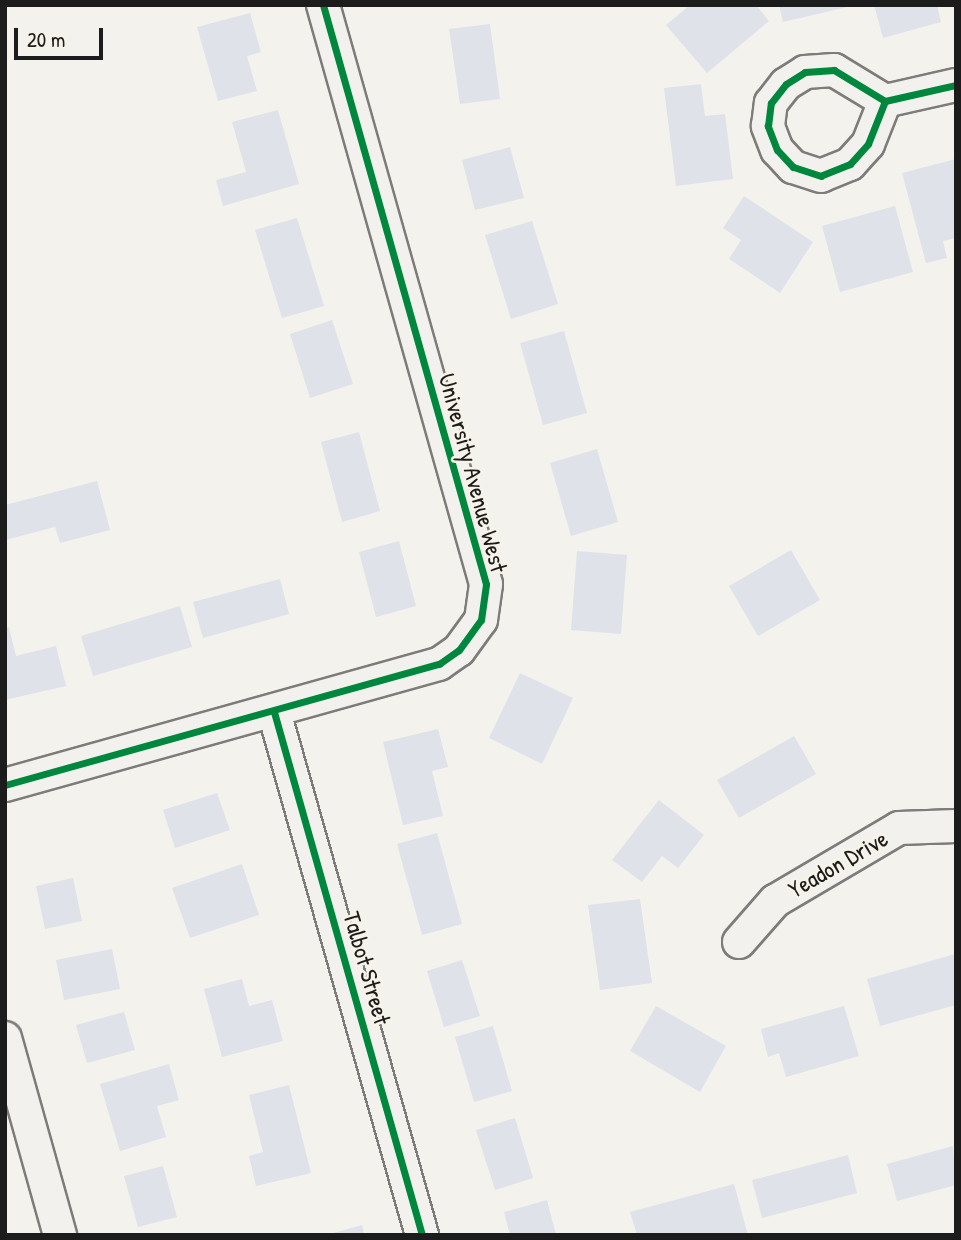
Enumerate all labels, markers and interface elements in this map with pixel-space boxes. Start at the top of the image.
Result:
scale bar [18,14,107,58]
text: 20 m [27,25,65,54]
street label: University Avenue West [433,370,513,576]
street label: Yeadon Drive [783,824,893,904]
street label: Talbot Street [337,908,397,1028]

